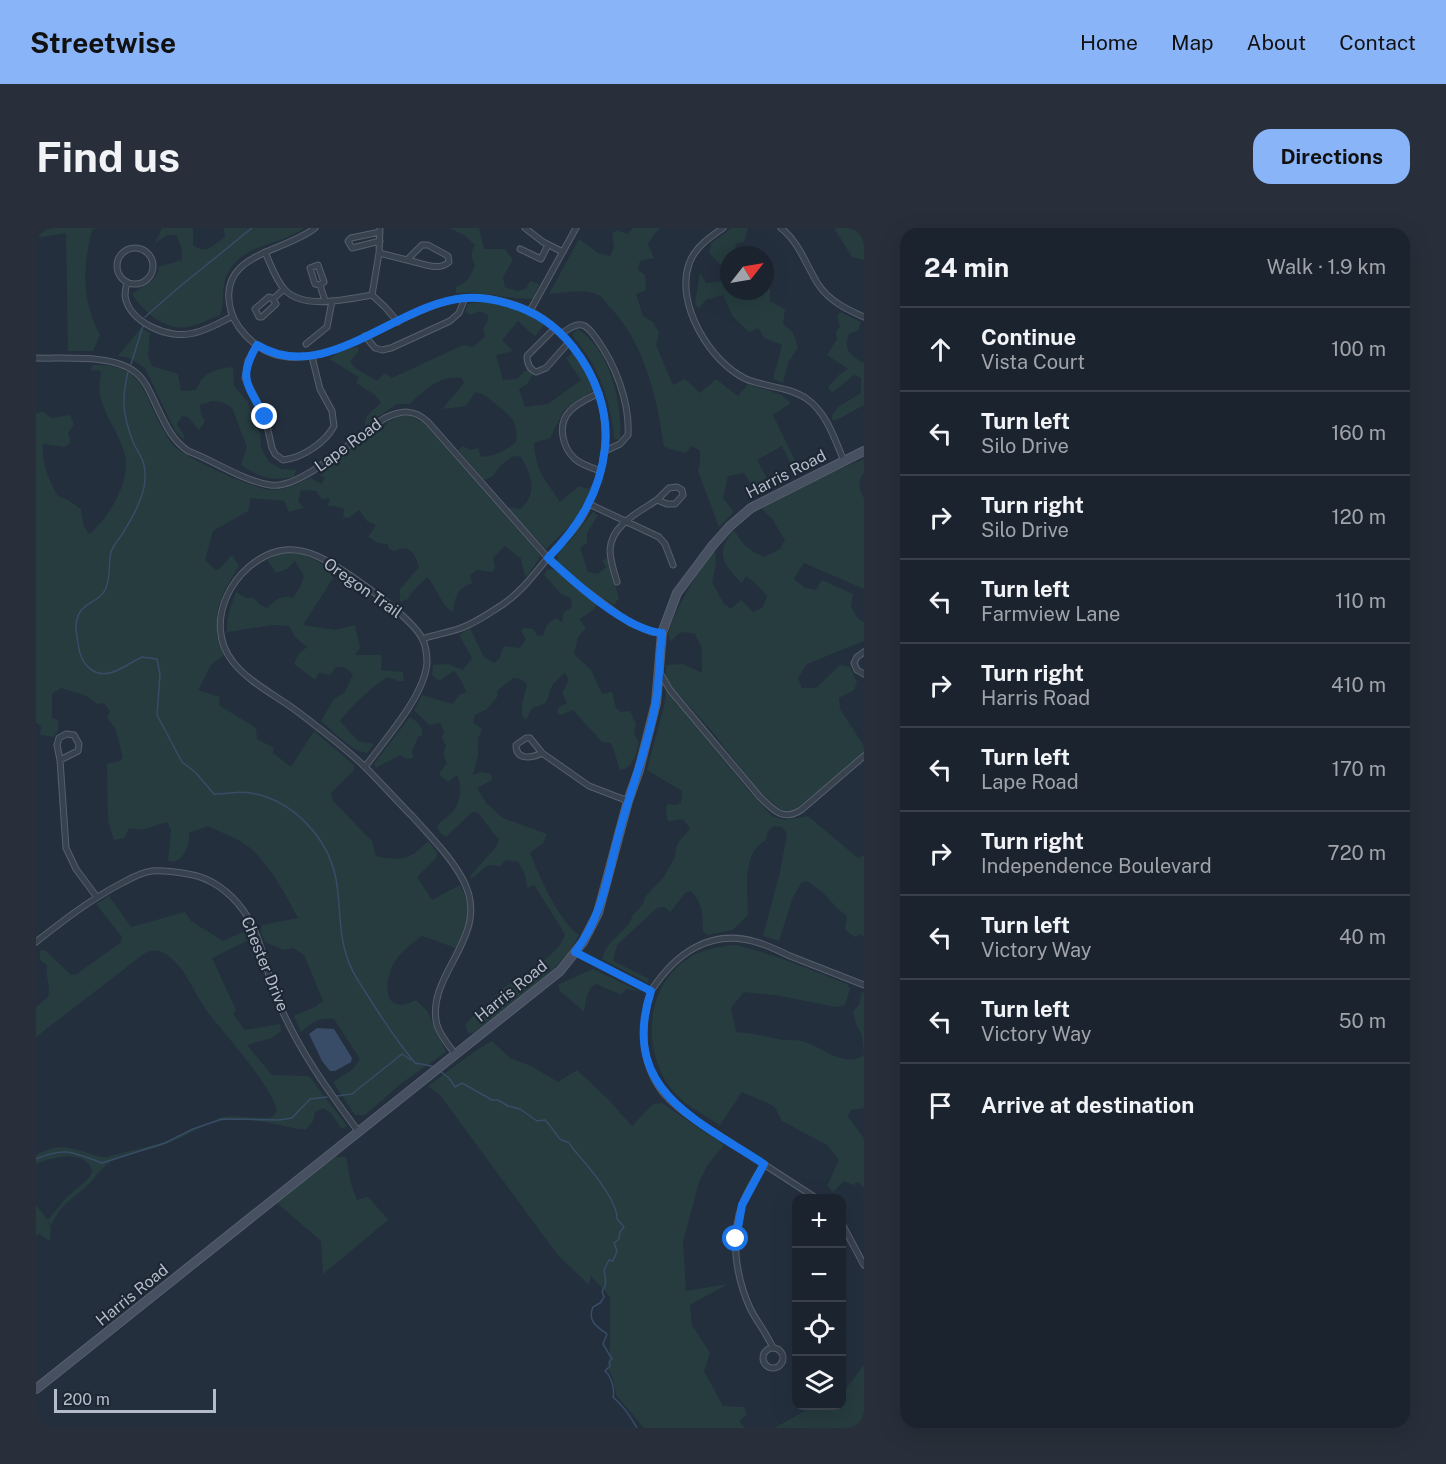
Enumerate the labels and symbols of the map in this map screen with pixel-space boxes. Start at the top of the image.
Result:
north arrow [720,246,774,300]
route end [251,403,277,429]
street label: Lape Road [311,414,385,476]
street label: Harris Road [743,446,829,502]
street label: Oregon Trail [320,554,406,622]
street label: Chester Drive [237,914,293,1014]
street label: Harris Road [471,956,551,1026]
route start [722,1225,748,1251]
street label: Harris Road [92,1260,172,1330]
scale bar [54,1386,216,1414]

